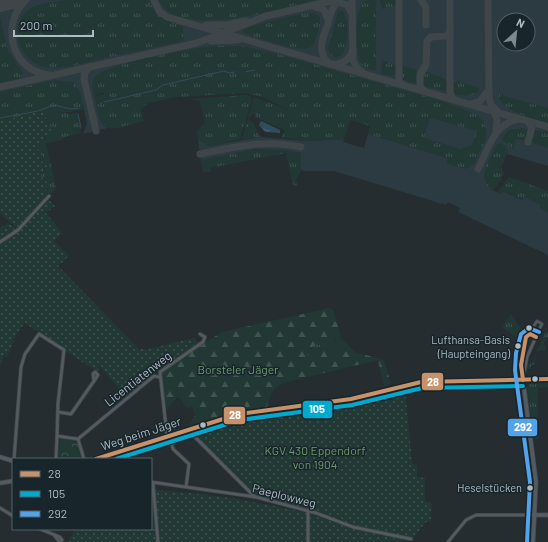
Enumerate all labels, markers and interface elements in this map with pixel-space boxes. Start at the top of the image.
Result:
scale bar [14,12,93,38]
north arrow [496,12,536,52]
text: N [515,15,527,30]
text: 200 m [20,18,52,32]
unlabelled marker [524,323,534,333]
place label: Lufthansa-Basis (Haupteingang) [431,333,510,360]
marker: Lufthansa-Basis (Haupteingang) [513,341,523,351]
street label: Licentiatenweg [101,348,173,409]
park label: Borsteler Jäger [198,362,279,376]
line badge: 28 [421,372,444,391]
unlabelled marker [530,374,540,384]
text: 28 [427,375,439,388]
line badge: 105 [302,400,333,419]
text: 105 [309,402,325,415]
line badge: 28 [223,406,246,425]
text: 28 [229,408,241,421]
street label: Weg beim Jäger [99,413,183,453]
line badge: 292 [507,418,538,437]
unlabelled marker [198,420,208,430]
text: 292 [514,420,532,433]
park label: KGV 430 Eppendorf von 1904 [264,443,366,471]
legend [12,458,152,530]
text: 28 [48,466,61,480]
street label: Paeplowweg [251,480,318,510]
place label: Heselstücken [457,481,522,494]
marker: Heselstücken [525,483,535,493]
text: 105 [48,486,65,500]
text: 292 [48,506,67,520]

